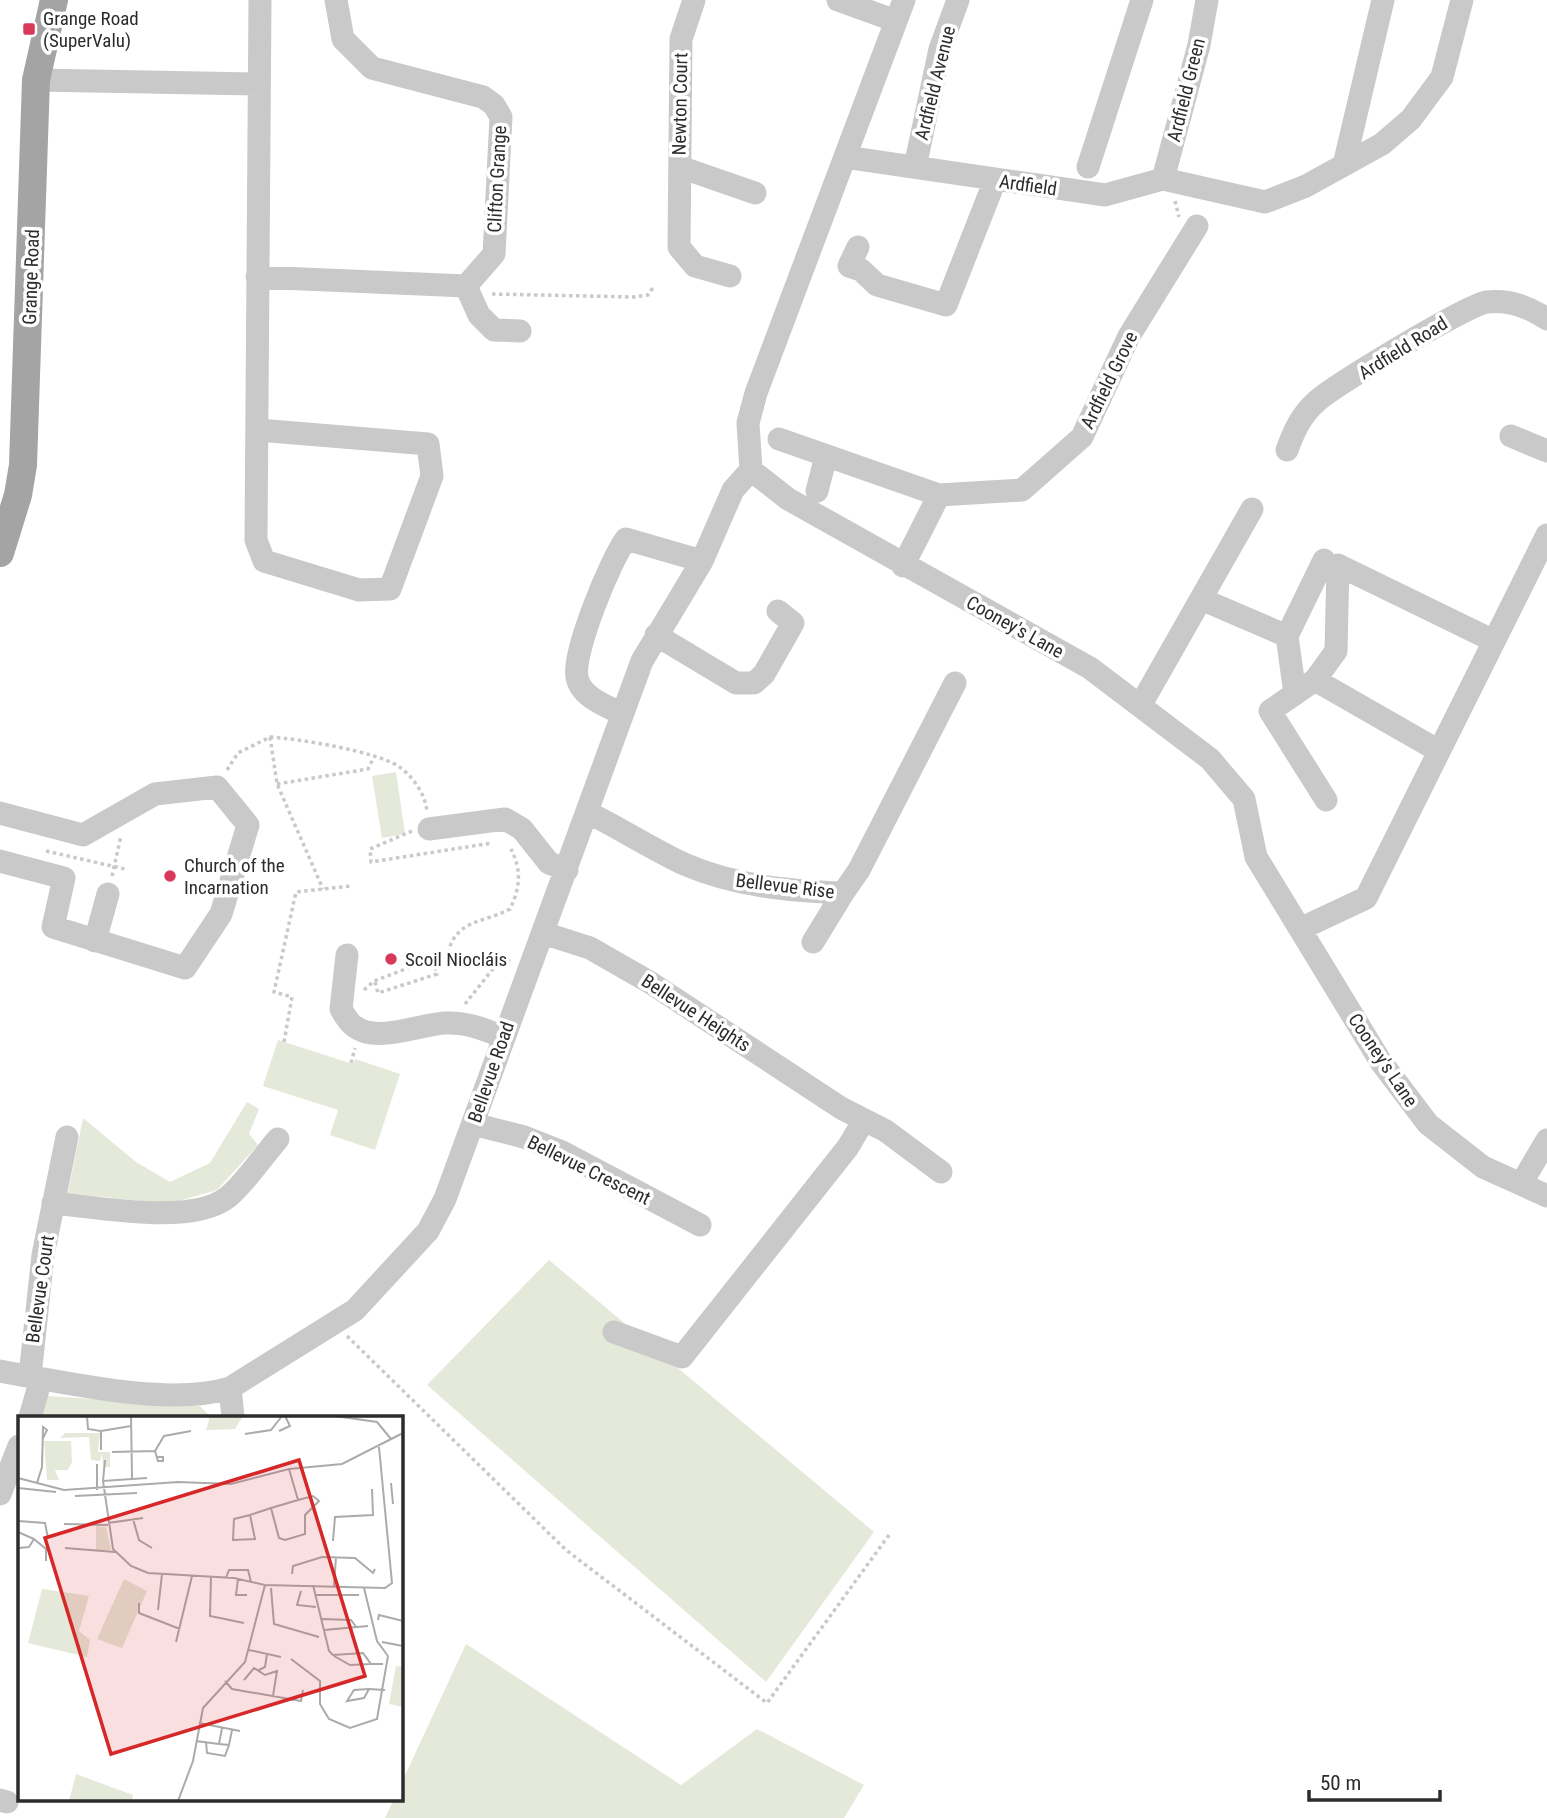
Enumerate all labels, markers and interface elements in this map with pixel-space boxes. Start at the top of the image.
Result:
place label: Grange Road (SuperValu) [43,7,139,52]
marker: Grange Road (SuperValu) [21,21,37,37]
street label: Ardfield Avenue [910,23,960,143]
street label: Ardfield Green [1162,36,1210,144]
street label: Newton Court [668,52,692,156]
street label: Clifton Grange [483,125,511,233]
street label: Ardfield [998,170,1058,200]
street label: Grange Road [18,229,44,325]
street label: Ardfield Road [1354,312,1452,384]
street label: Ardfield Grove [1076,327,1142,432]
street label: Cooney's Lane [962,591,1068,663]
place label: Church of the Incarnation [184,854,285,899]
marker: Church of the Incarnation [162,868,178,884]
street label: Bellevue Rise [734,869,836,903]
place label: Scoil Niocláis [405,948,507,971]
marker: Scoil Niocláis [383,951,399,967]
street label: Bellevue Heights [637,969,755,1057]
street label: Cooney's Lane [1343,1009,1423,1111]
street label: Bellevue Road [463,1018,519,1126]
street label: Bellevue Crescent [524,1130,654,1210]
street label: Bellevue Court [21,1234,59,1344]
inset map [18,1416,402,1800]
scale bar [1309,1758,1440,1802]
text: 50 m [1320,1771,1361,1795]

